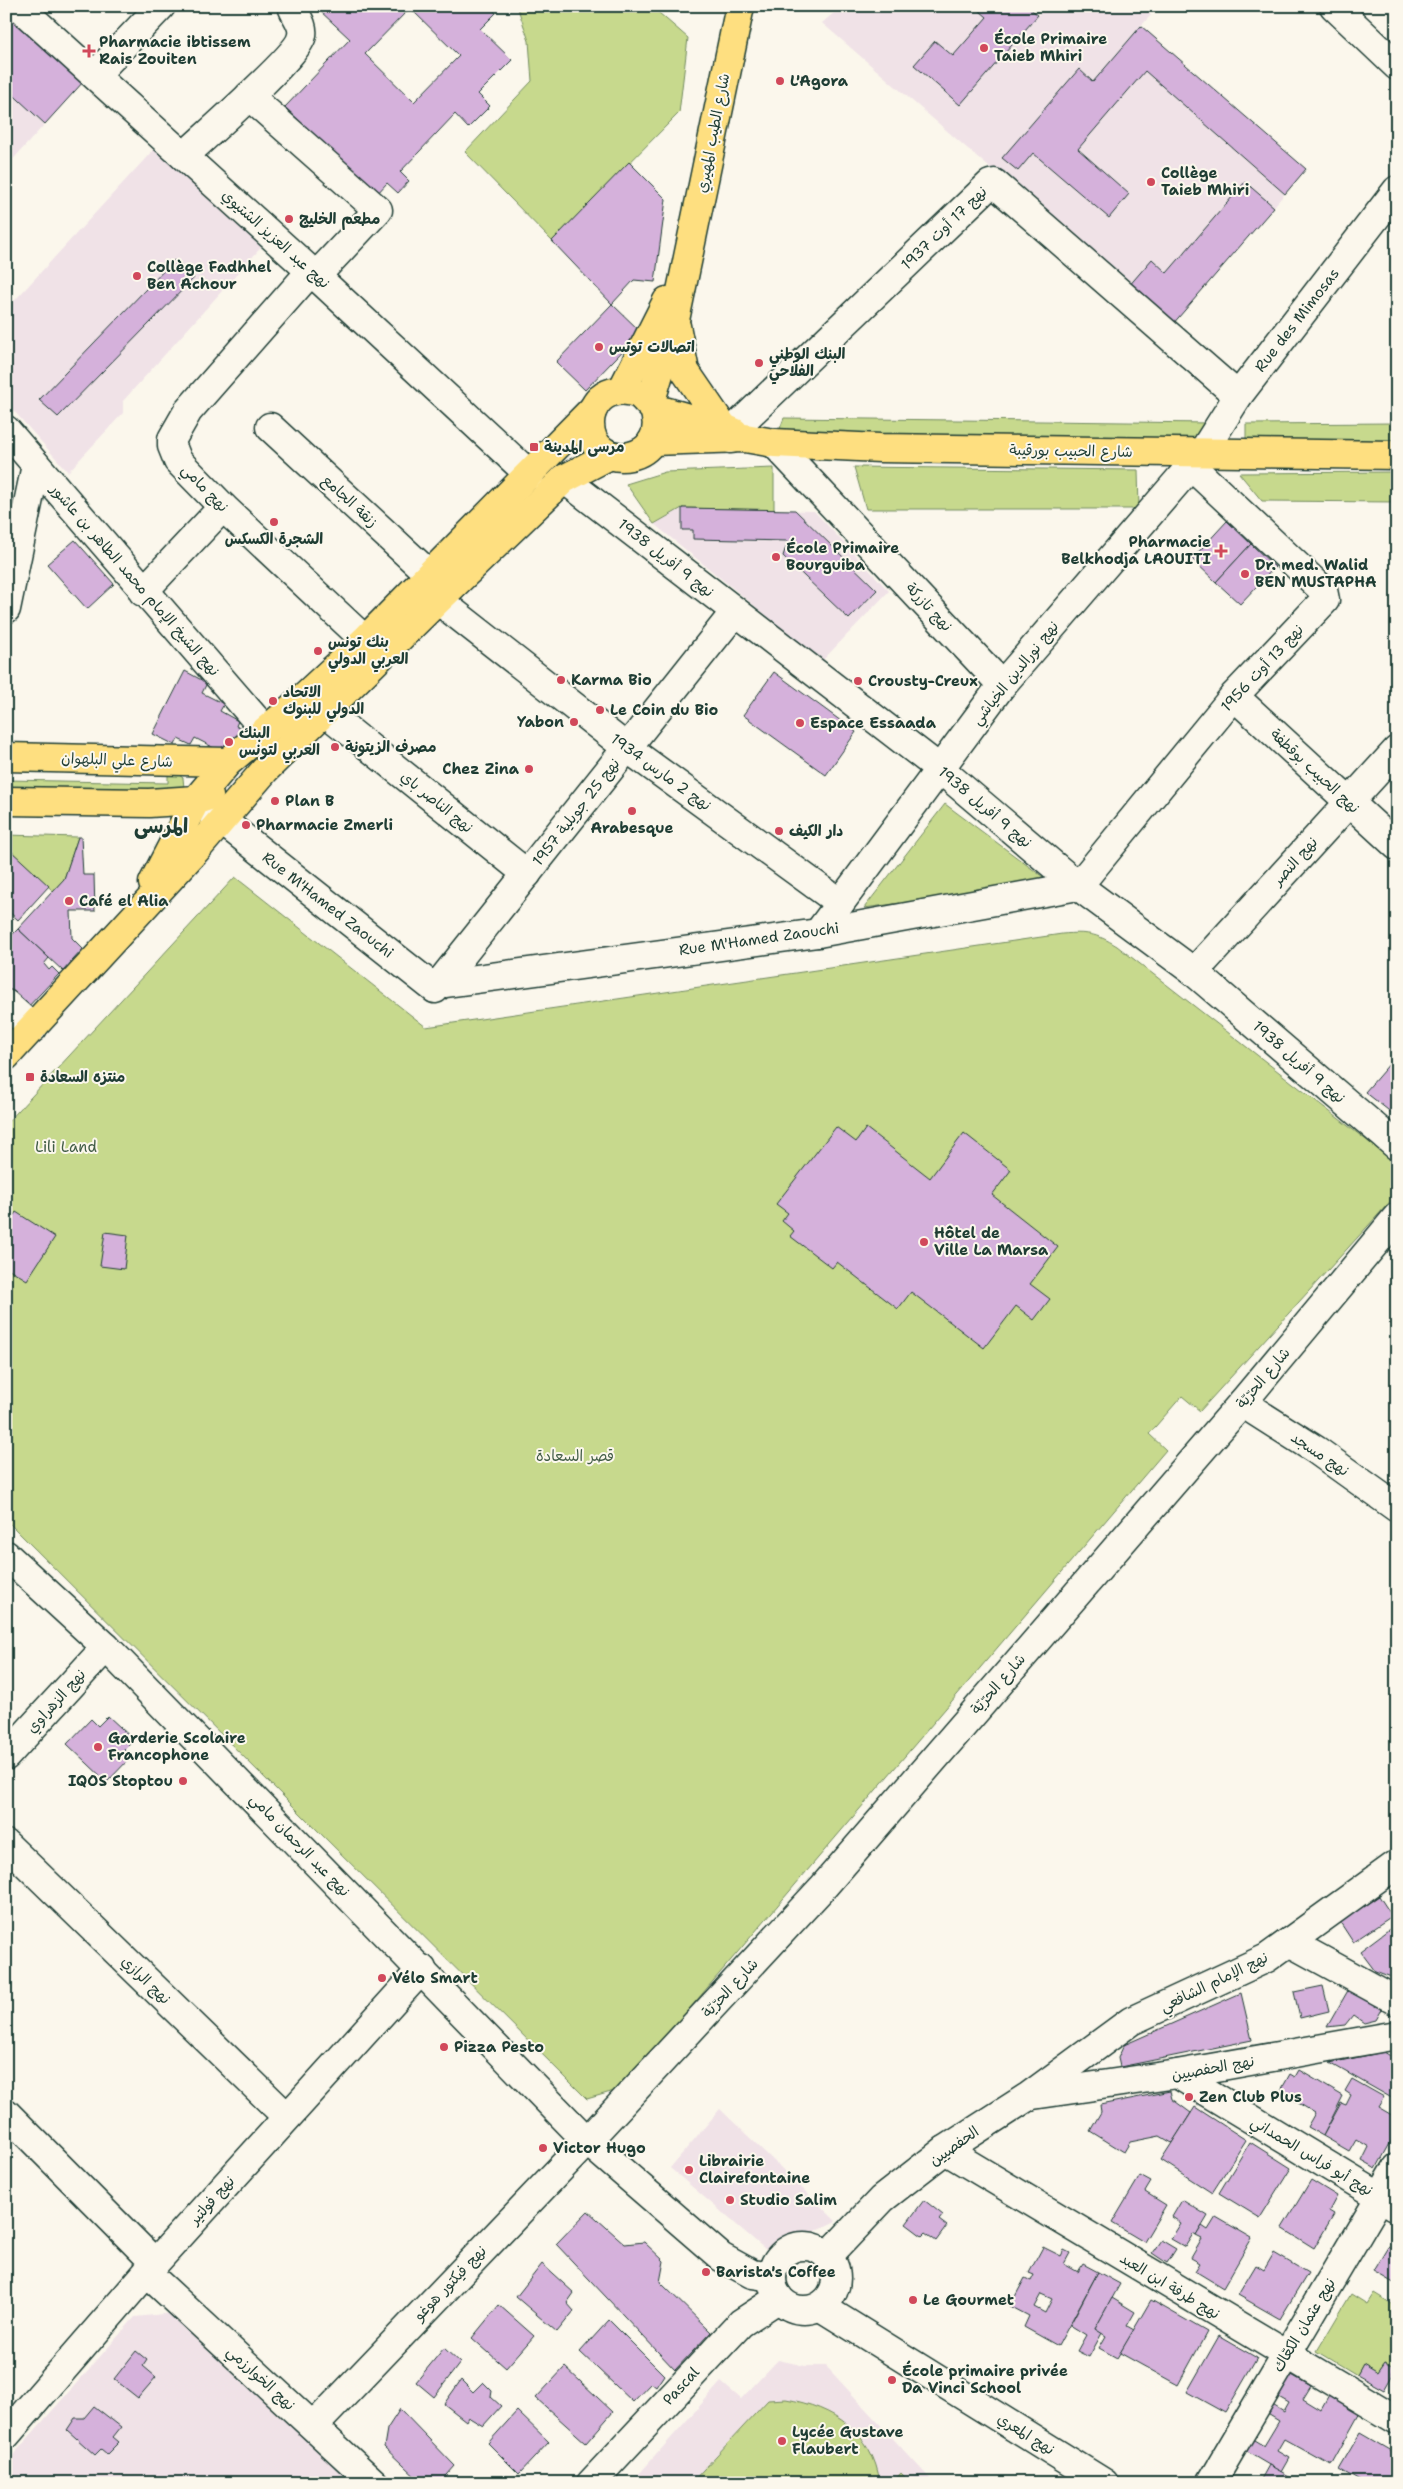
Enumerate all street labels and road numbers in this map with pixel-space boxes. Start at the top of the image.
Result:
street label: شارع الطيب المهيري [692,71,735,195]
street label: نهج 17 أوت 1937 [897,182,991,274]
street label: نهج عبد العزيز الشتيوي [217,185,334,294]
street label: Rue des Mimosas [1250,264,1344,376]
street label: شارع الحبيب بورقيبة [1009,440,1133,462]
street label: نهج مامي [175,460,233,518]
street label: زنقة الجامع [317,470,382,533]
street label: نهج الشيخ الإمام محمد الطاهر بن عاشور [45,479,224,681]
street label: نهج 9 أفريل 1938 [614,514,718,602]
street label: نهج تازركة [901,578,957,636]
street label: نهج نورالدين الخياشي [967,617,1066,731]
street label: نهج 13 أوت 1956 [1216,620,1308,716]
street label: نهج الحبيب بوقطفة [1266,724,1364,818]
street label: نهج 2 مارس 1934 [607,729,715,815]
street label: شارع علي البلهوان [61,748,173,775]
street label: نهج 25 جويلية 1957 [528,754,624,870]
street label: نهج 9 أفريل 1938 [934,762,1036,852]
street label: نهج الناصر باي [396,767,477,838]
street label: نهج النصر [1267,833,1322,891]
street label: Rue M'Hamed Zaouchi [258,847,398,963]
street label: Rue M'Hamed Zaouchi [678,918,840,960]
street label: نهج 9 أفريل 1938 [1248,1016,1350,1108]
street label: شارع الحرّيّة [1232,1343,1294,1413]
street label: نهج مسجد [1287,1427,1353,1481]
street label: شارع الحرّيّة [966,1649,1030,1719]
street label: نهج الزهراوي [22,1665,91,1738]
street label: نهج عبد الرحمان مامي [243,1789,354,1903]
street label: نهج الإمام الشافعي [1157,1947,1273,2020]
street label: نهج الرازي [116,1951,175,2009]
street label: شارع الحرّيّة [697,1954,763,2022]
street label: نهج الحفصيين [1170,2051,1256,2085]
street label: نهج أبو فراس الحمداني [1246,2112,1377,2203]
street label: الحفصيين [925,2122,983,2170]
street label: نهج فولتير [183,2171,239,2230]
street label: نهج فيكتور هوغو [408,2241,491,2326]
street label: نهج طرفة ابن العبد [1116,2248,1224,2324]
street label: نهج عثمان الكعّاك [1268,2274,1340,2376]
street label: نهج الخوارزمي [221,2341,299,2417]
street label: Pascal [658,2362,704,2409]
street label: نهج المعري [993,2409,1058,2460]

